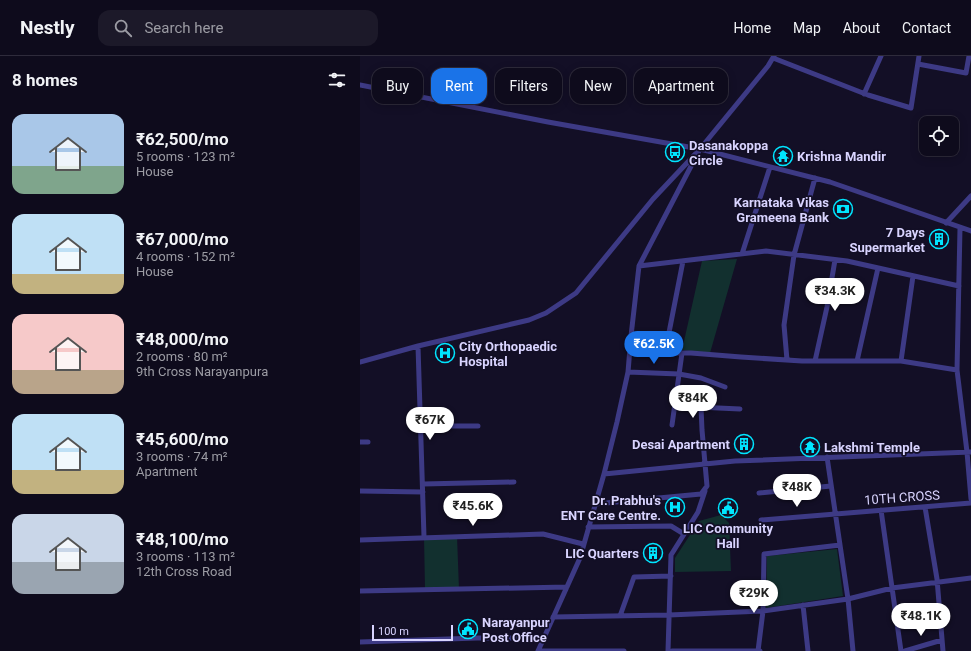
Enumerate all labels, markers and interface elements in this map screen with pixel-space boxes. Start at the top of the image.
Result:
search box [98,10,378,46]
text: Nestly [20,16,74,39]
icon: search [112,17,134,39]
text: Search here [144,19,223,37]
text: Home [733,20,771,36]
text: Map [793,20,821,36]
text: About [843,20,880,36]
text: Contact [902,20,951,36]
chip: Buy [372,68,423,104]
chip: Rent [431,68,487,104]
chip: Filters [495,68,562,104]
chip: New [570,68,626,104]
chip: Apartment [634,68,728,104]
icon: filters [326,69,348,91]
text: 8 homes [12,70,78,90]
map controls [919,116,959,156]
button: locate [919,116,959,156]
text: ₹62,500/mo [136,129,229,149]
icon: home [44,130,92,178]
place label: Dasanakoppa Circle [689,138,768,168]
bus stop icon: Dasanakoppa Circle [664,141,686,163]
temple icon: Krishna Mandir [772,145,794,167]
text: 5 rooms · 123 m² [136,149,235,164]
place label: Krishna Mandir [797,149,886,164]
text: House [136,164,173,179]
place label: Karnataka Vikas Grameena Bank [734,195,830,225]
bank icon: Karnataka Vikas Grameena Bank [832,198,854,220]
place label: 7 Days Supermarket [849,225,926,255]
building icon: 7 Days Supermarket [928,228,950,250]
text: ₹67,000/mo [136,229,229,249]
icon: home [44,230,92,278]
text: 4 rooms · 152 m² [136,249,235,264]
text: House [136,264,173,279]
pin: ₹34.3K [802,278,868,312]
text: ₹34.3K [814,283,856,298]
text: ₹48,000/mo [136,329,229,349]
icon: home [44,330,92,378]
pin: ₹62.5K [621,331,687,365]
text: ₹62.5K [633,336,675,351]
place label: City Orthopaedic Hospital [459,339,557,369]
hospital icon: City Orthopaedic Hospital [434,342,456,364]
text: 2 rooms · 80 m² [136,349,228,364]
text: 9th Cross Narayanpura [136,364,268,379]
pin: ₹84K [669,385,717,419]
text: ₹84K [678,390,708,405]
pin: ₹67K [406,407,454,441]
text: ₹67K [415,412,445,427]
text: ₹45,600/mo [136,429,229,449]
icon: home [44,430,92,478]
building icon: Desai Apartment [733,433,755,455]
temple icon: Lakshmi Temple [799,436,821,458]
place label: Desai Apartment [632,437,731,452]
place label: Lakshmi Temple [824,440,920,455]
text: 3 rooms · 74 m² [136,449,228,464]
text: Apartment [136,464,198,479]
pin: ₹48K [773,474,821,508]
text: ₹48K [782,479,812,494]
street label: 10TH CROSS [864,487,941,508]
pin: ₹45.6K [440,493,506,527]
place label: Dr. Prabhu's ENT Care Centre. [561,493,661,523]
hospital icon: Dr. Prabhu's ENT Care Centre. [664,496,686,518]
public building icon: LIC Community Hall [717,497,739,519]
text: ₹45.6K [452,498,494,513]
place label: LIC Community Hall [683,521,773,551]
text: ₹48,100/mo [136,529,229,549]
icon: home [44,530,92,578]
building icon: LIC Quarters [642,542,664,564]
place label: LIC Quarters [565,546,639,561]
text: 3 rooms · 113 m² [136,549,235,564]
text: 12th Cross Road [136,564,232,579]
pin: ₹29K [730,580,778,614]
text: ₹29K [739,585,769,600]
pin: ₹48.1K [888,603,954,637]
text: ₹48.1K [900,608,942,623]
place label: Narayanpur Post Office [482,615,550,645]
public building icon: Narayanpur Post Office [457,618,479,640]
scale bar [372,623,453,642]
text: 100 m [378,625,409,638]

